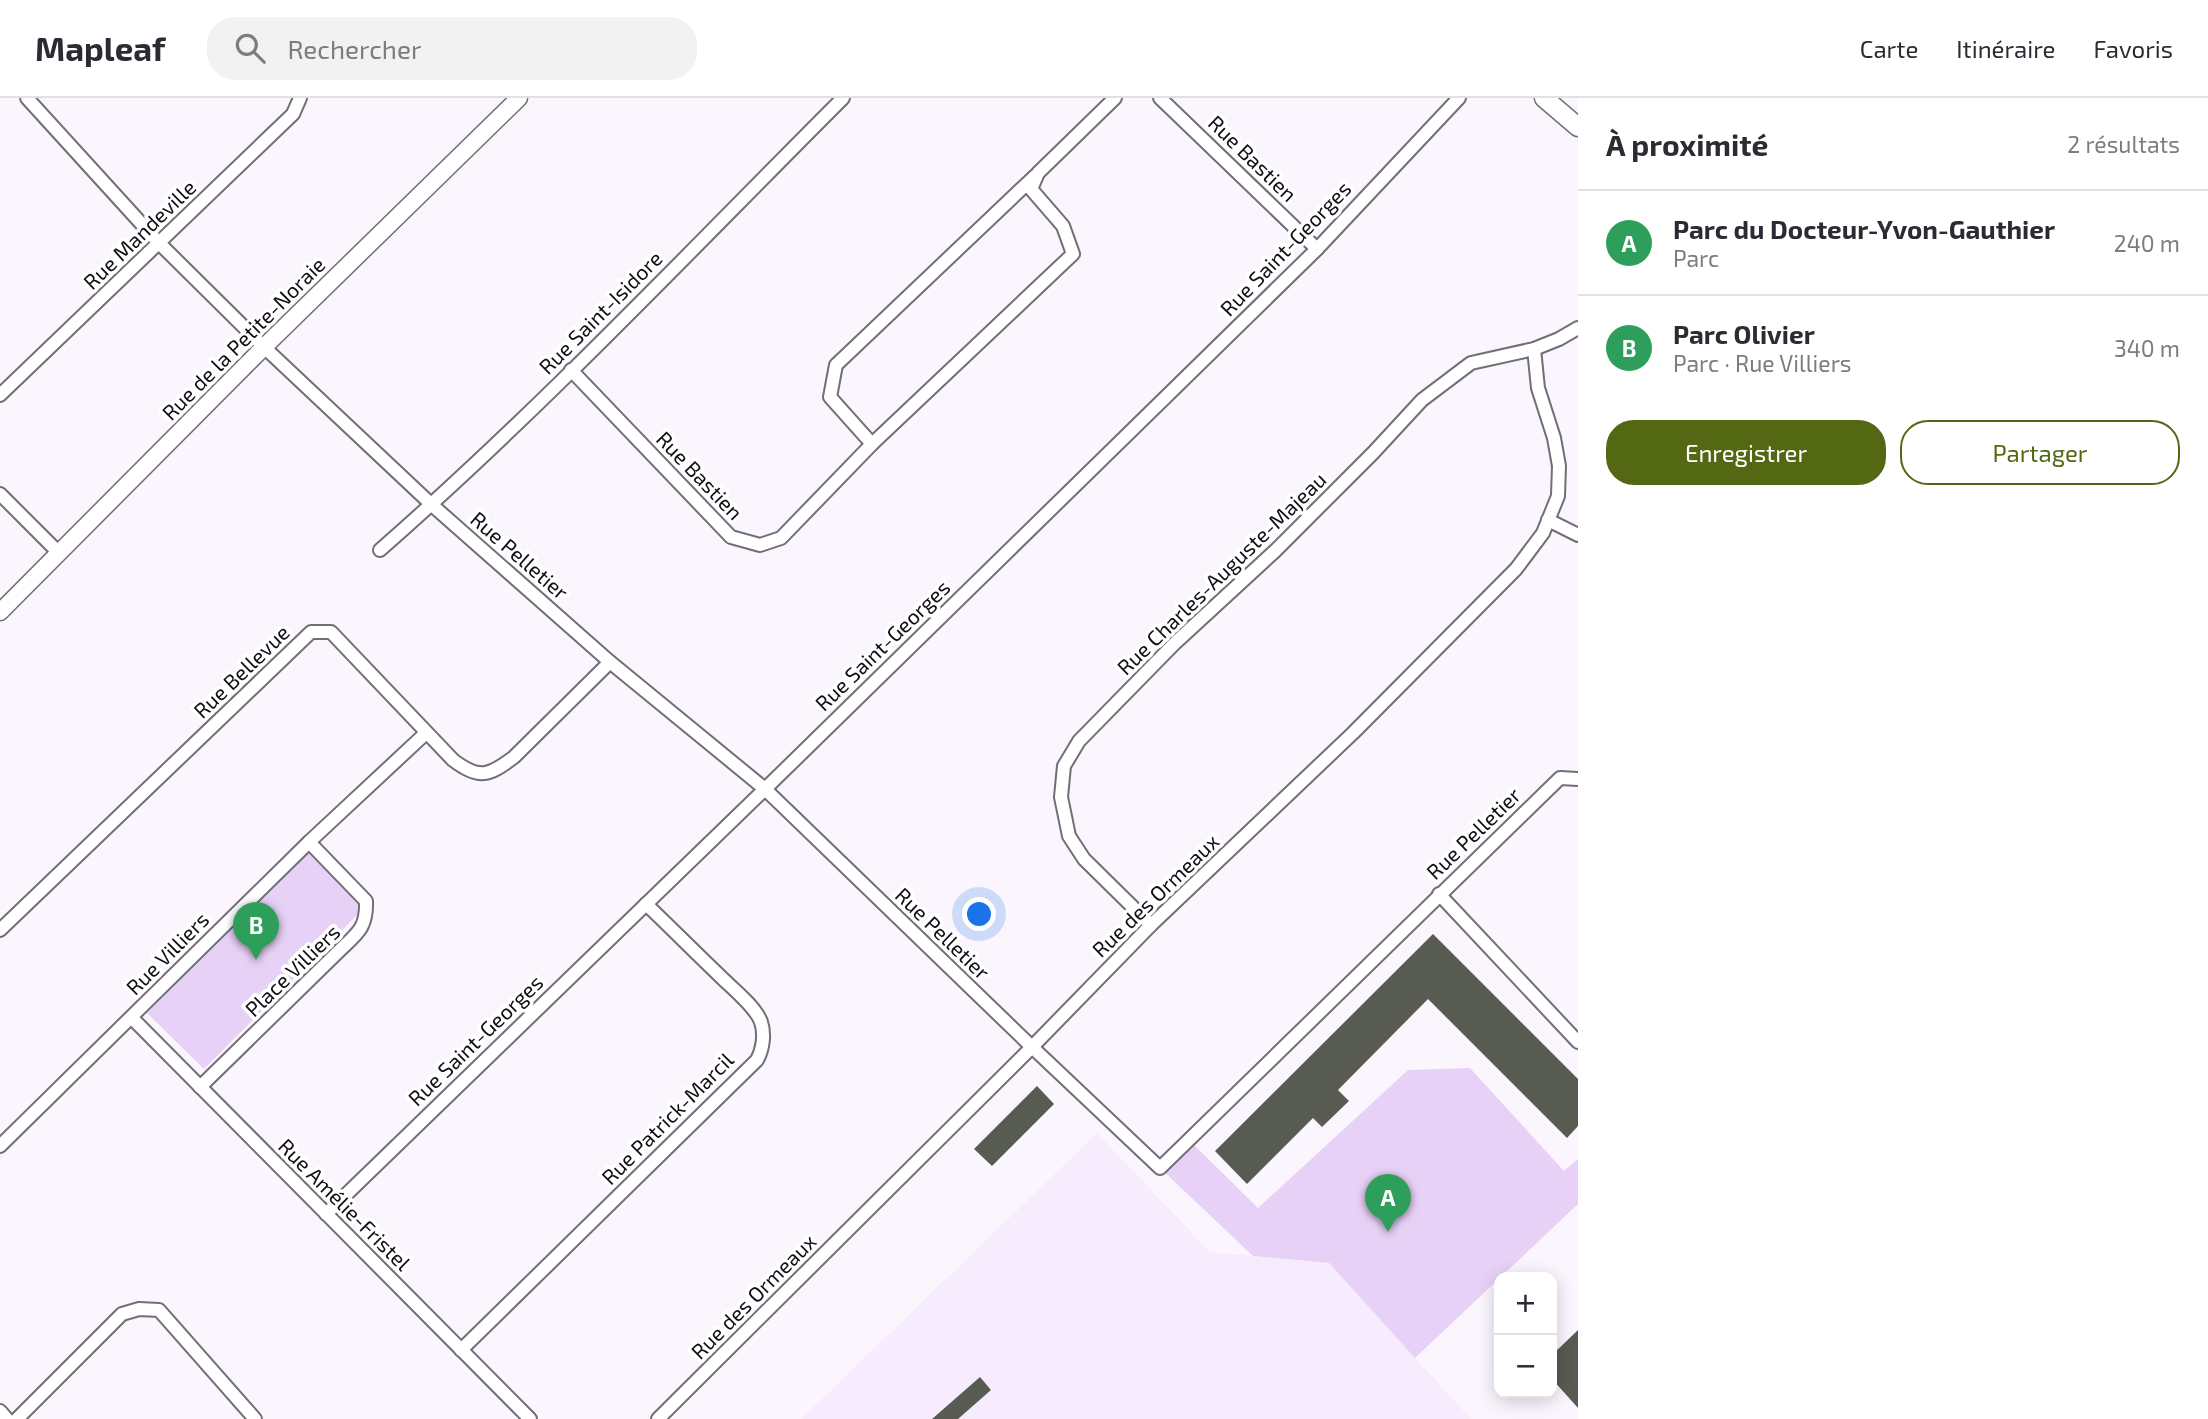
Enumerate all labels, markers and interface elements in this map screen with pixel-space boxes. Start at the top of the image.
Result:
search box [207,17,697,80]
text: Mapleaf [35,28,165,68]
icon: search [231,29,269,67]
text: Rechercher [287,33,421,64]
text: Carte [1860,34,1918,63]
text: Itinéraire [1956,34,2055,63]
text: Favoris [2093,34,2173,63]
street label: Rue Bastien [1204,110,1302,206]
text: À proximité [1606,126,1768,162]
text: 2 résultats [2067,130,2180,158]
street label: Rue Mandeville [78,174,200,294]
street label: Rue Saint-Georges [1214,176,1355,320]
text: Parc du Docteur-Yvon-Gauthier [1673,213,2055,244]
text: A [1621,229,1637,257]
text: 240 m [2114,229,2180,257]
text: Parc [1673,244,1719,272]
street label: Rue Saint-Isidore [533,245,667,379]
street label: Rue de la Petite-Noraie [156,251,330,425]
text: Parc Olivier [1673,318,1815,349]
text: B [1622,334,1636,362]
text: 340 m [2114,334,2180,362]
text: Parc · Rue Villiers [1673,349,1852,377]
button: Enregistrer [1606,420,1886,485]
button: Partager [1900,420,2180,485]
street label: Rue Bastien [652,426,748,524]
street label: Rue Charles-Auguste-Majeau [1111,466,1331,680]
street label: Rue Pelletier [466,506,574,604]
street label: Rue Saint-Georges [810,574,954,715]
street label: Rue Bellevue [188,619,294,723]
street label: Rue Pelletier [1421,781,1526,884]
street label: Rue des Ormeaux [1086,828,1223,962]
street label: Rue Pelletier [891,882,996,984]
your location [962,897,996,931]
pin: B [233,902,279,960]
street label: Rue Villiers [120,906,213,999]
street label: Place Villiers [239,919,344,1021]
street label: Rue Saint-Georges [403,969,547,1110]
street label: Rue Patrick-Marcil [596,1046,739,1189]
street label: Rue Amélie-Fristel [274,1133,417,1276]
pin: A [1365,1174,1411,1232]
street label: Rue des Ormeaux [685,1228,821,1364]
map controls [1494,1272,1557,1398]
button: + [1494,1272,1557,1335]
button: − [1494,1335,1557,1398]

